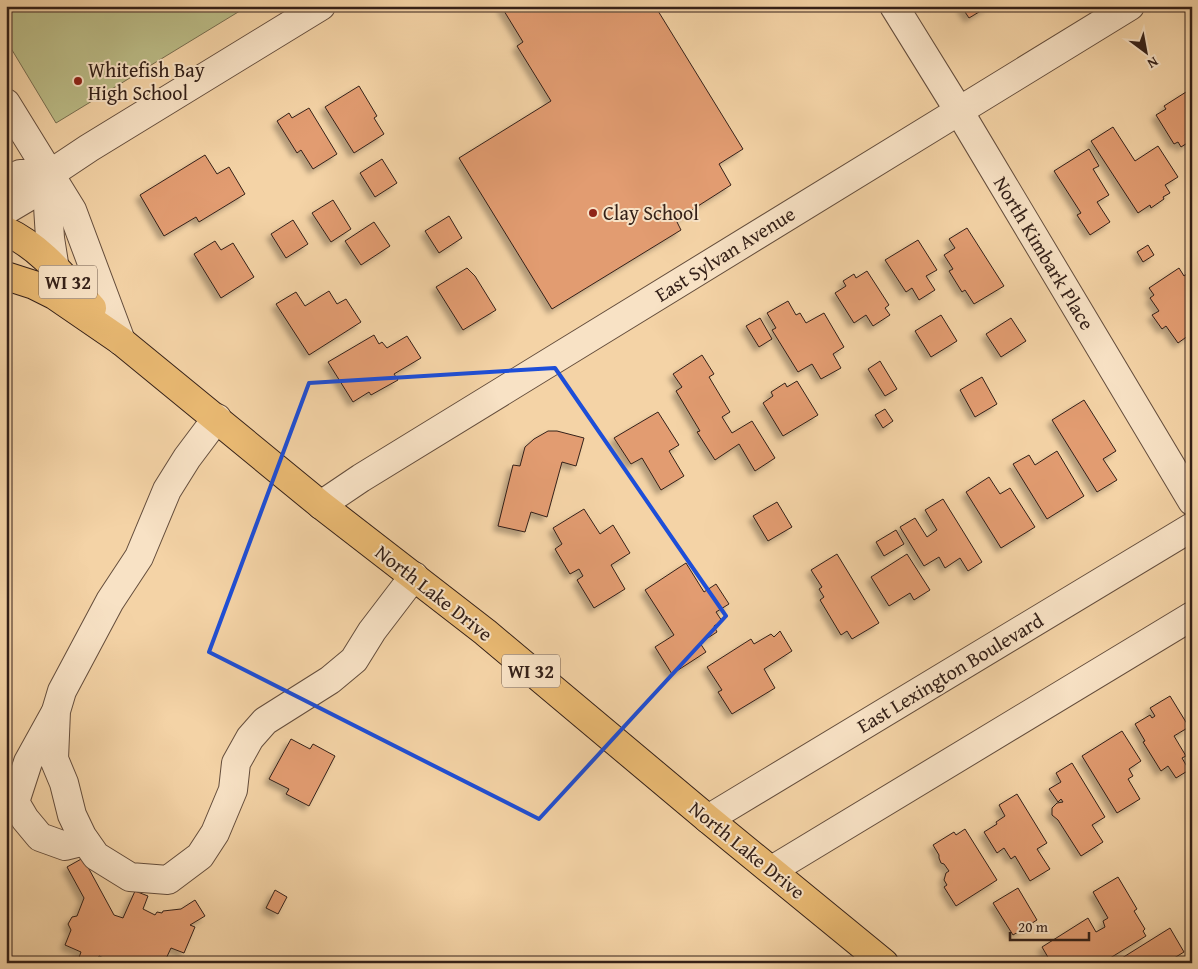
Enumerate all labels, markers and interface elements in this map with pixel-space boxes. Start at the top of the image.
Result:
north arrow [1120,28,1170,78]
text: N [1143,52,1162,74]
place label: Whitefish Bay High School [88,55,205,107]
marker: Whitefish Bay High School [72,75,84,87]
street label: North Kimbark Place [987,170,1102,335]
place label: Clay School [603,198,699,227]
street label: East Sylvan Avenue [649,199,800,308]
marker: Clay School [587,207,599,219]
road number: WI 32 [39,266,97,298]
street label: North Lake Drive [369,538,499,648]
street label: East Lexington Boulevard [851,605,1049,740]
road number: WI 32 [502,654,560,688]
street label: North Lake Drive [683,794,812,906]
scale bar [1010,909,1089,941]
text: 20 m [1018,916,1049,937]

